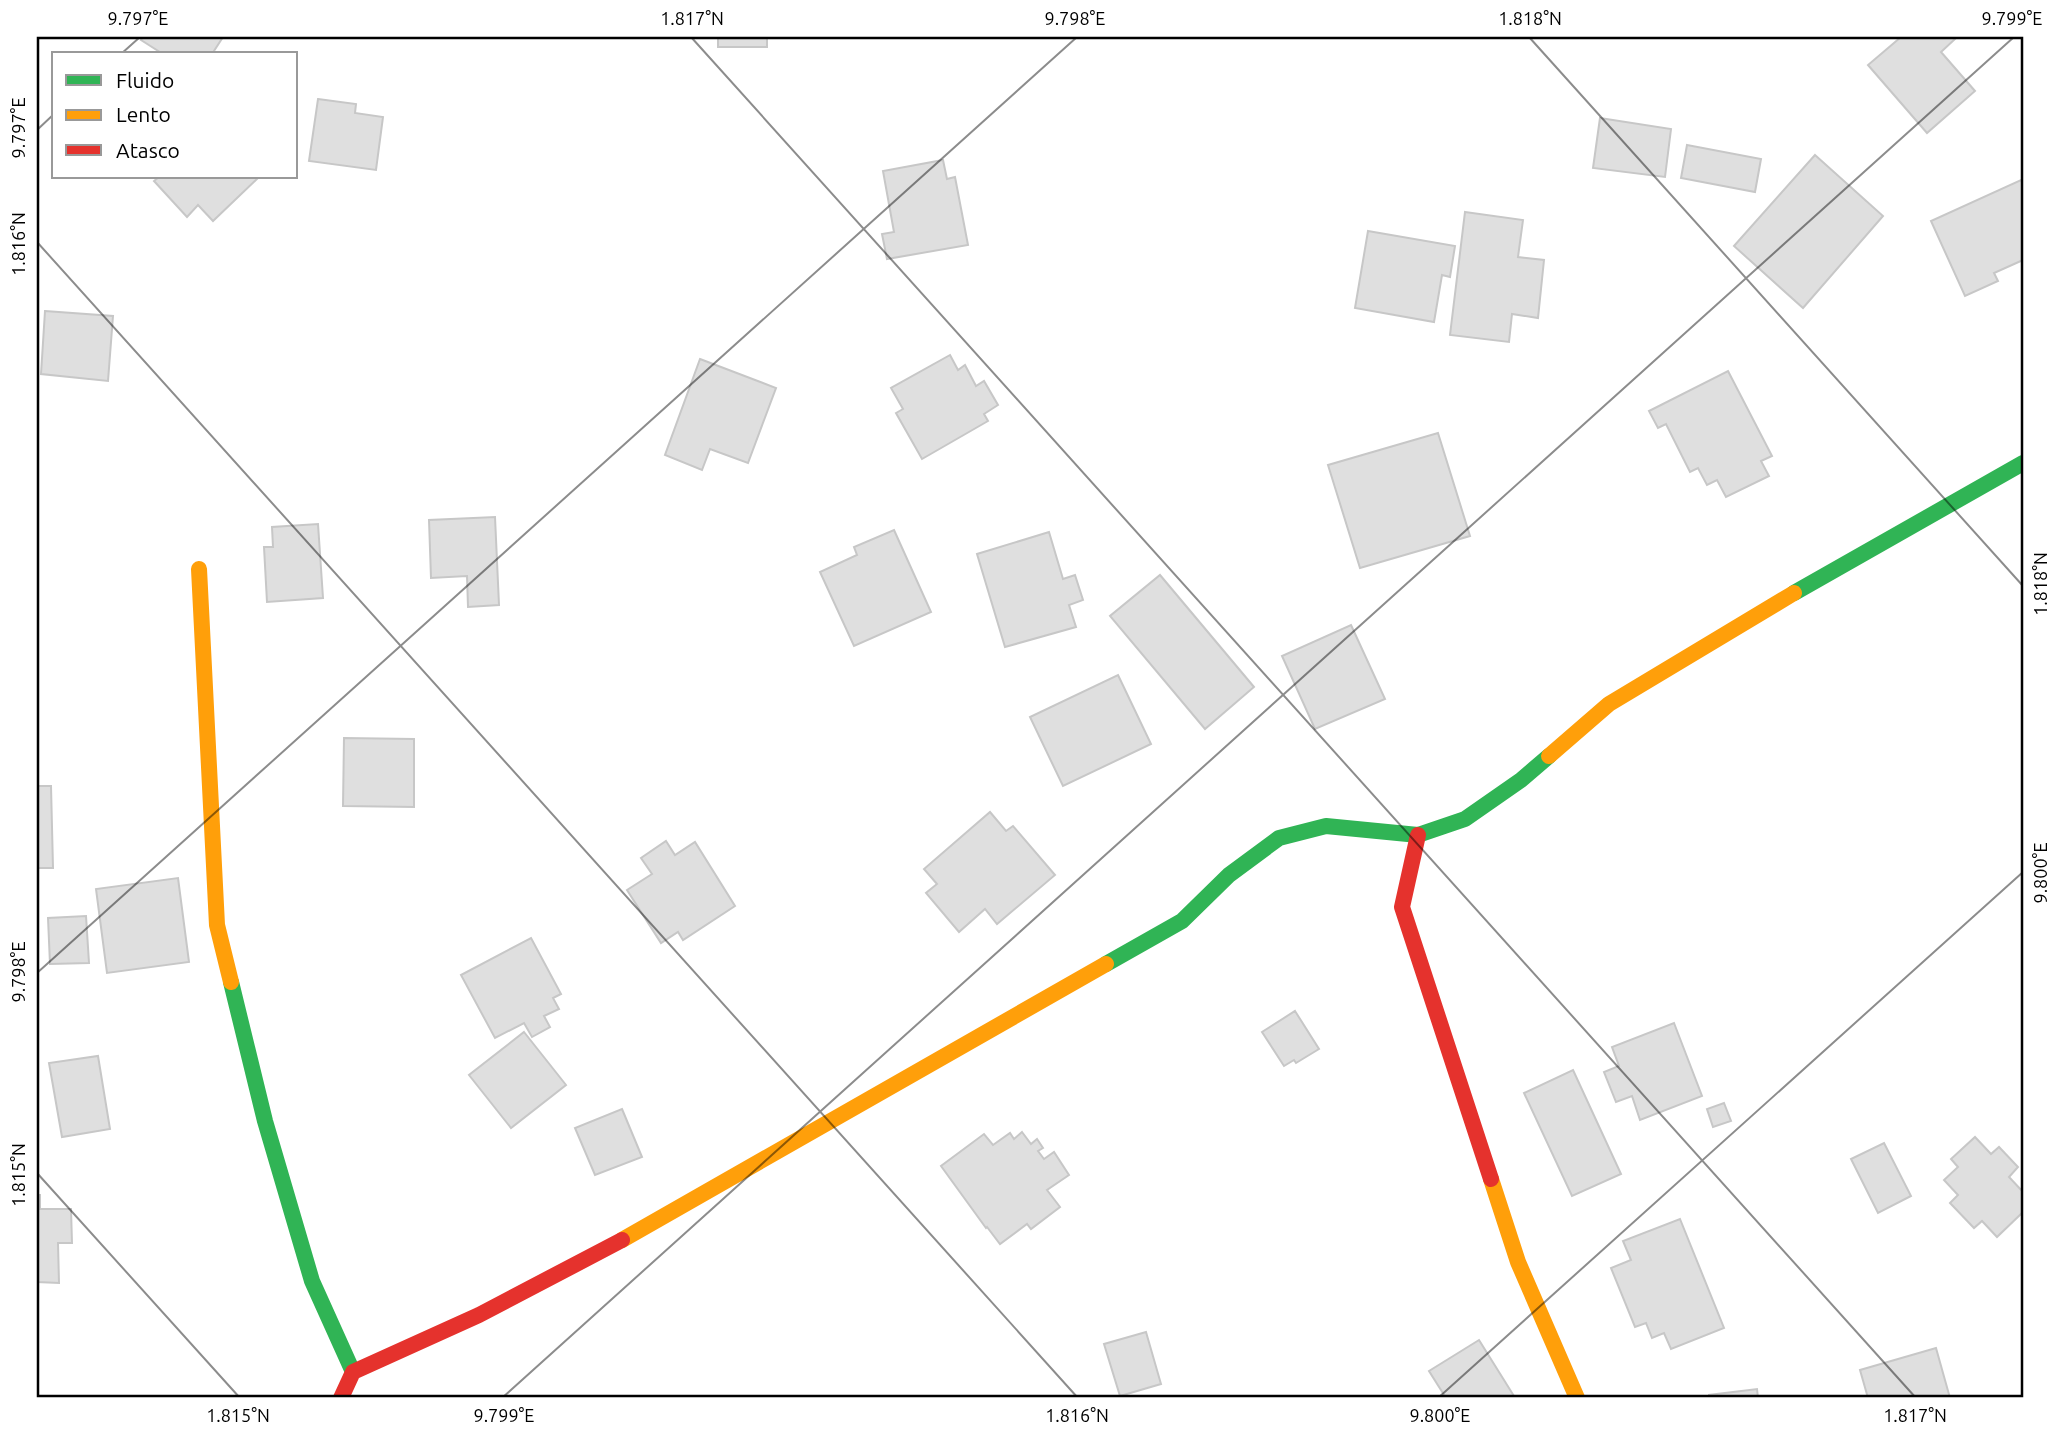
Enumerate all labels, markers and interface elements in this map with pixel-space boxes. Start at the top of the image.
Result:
text: 9.797°E [108,8,168,28]
text: 1.817°N [660,8,724,28]
text: 9.798°E [1045,8,1105,28]
text: 1.818°N [1498,8,1562,28]
text: 9.799°E [1982,8,2042,28]
legend [52,52,298,178]
text: Fluido [116,68,174,92]
text: 9.797°E [8,98,28,158]
text: Lento [116,102,171,126]
text: Atasco [116,138,180,162]
text: 1.816°N [8,212,28,276]
text: 1.818°N [2030,552,2050,616]
text: 9.800°E [2030,843,2050,903]
text: 9.798°E [8,942,28,1002]
text: 1.815°N [8,1143,28,1207]
text: 1.815°N [206,1405,270,1425]
text: 9.799°E [474,1405,534,1425]
text: 1.816°N [1045,1405,1109,1425]
text: 9.800°E [1410,1405,1470,1425]
text: 1.817°N [1883,1405,1947,1425]

